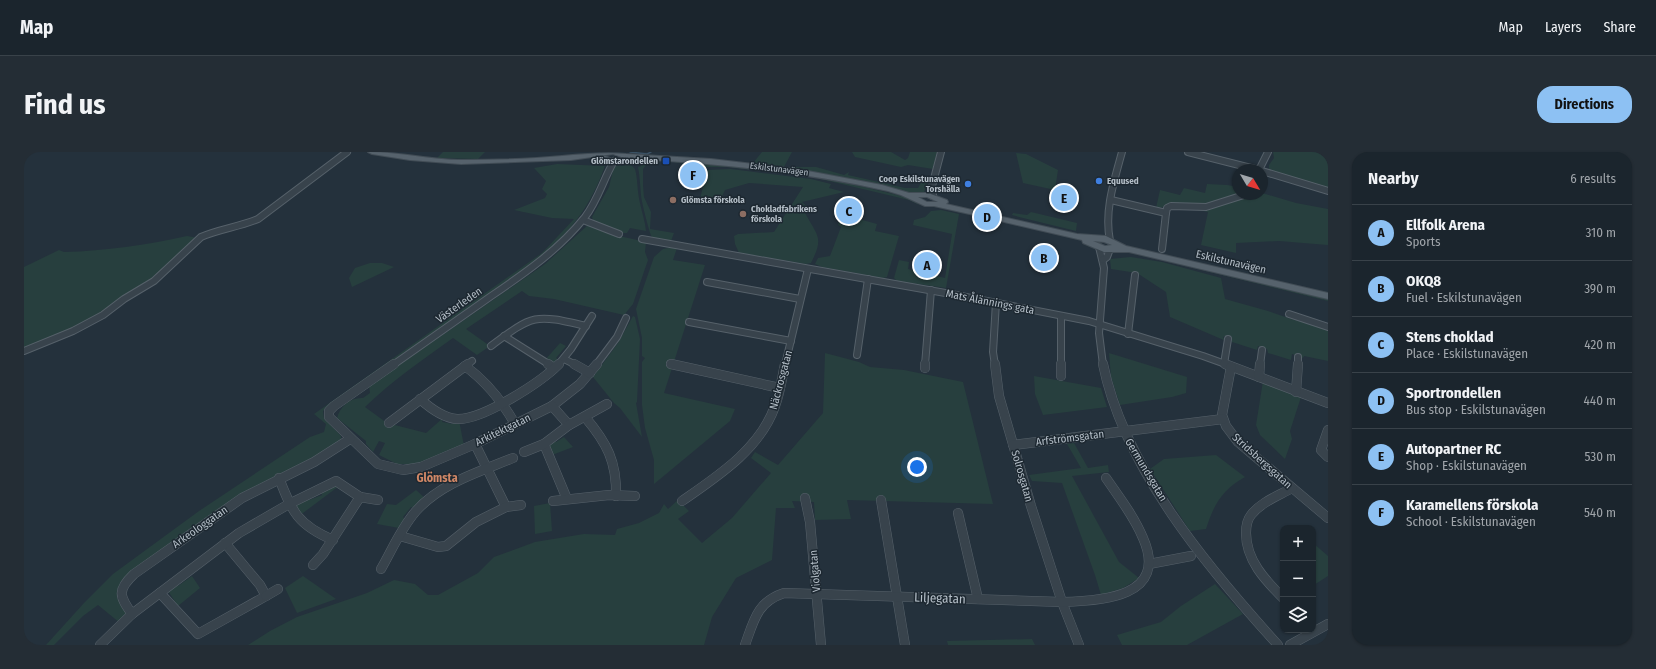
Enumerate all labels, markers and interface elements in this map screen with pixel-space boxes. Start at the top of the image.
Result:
text: Map [20,16,53,39]
text: Map [1499,19,1523,36]
text: Layers [1545,19,1581,36]
text: Share [1603,19,1636,36]
button: Directions [1537,86,1632,123]
text: Find us [24,88,106,121]
place label: Glömstarondellen [591,156,658,166]
marker: Glömstarondellen [661,156,671,166]
pin: F [680,160,706,190]
street label: Eskilstunavägen [749,160,809,178]
north arrow [1232,164,1268,200]
text: Nearby [1368,168,1419,189]
text: 6 results [1570,171,1616,186]
place label: Coop Eskilstunavägen Torshälla [879,174,961,194]
marker: Equused [1094,176,1104,186]
place label: Equused [1107,176,1139,186]
marker: Coop Eskilstunavägen Torshälla [963,179,973,189]
pin: E [1051,183,1077,213]
marker: Glömsta förskola [668,195,678,205]
place label: Glömsta förskola [681,195,745,205]
pin: C [836,196,862,226]
pin: D [974,202,1000,232]
place label: Chokladfabrikens förskola [751,204,817,224]
marker: Chokladfabrikens förskola [738,209,748,219]
text: Ellfolk Arena [1406,216,1485,234]
text: A [1377,225,1385,240]
text: 310 m [1586,225,1616,240]
text: Sports [1406,234,1441,249]
pin: B [1031,243,1057,273]
street label: Eskilstunavägen [1194,248,1268,276]
pin: A [914,250,940,280]
text: OKQ8 [1406,272,1441,290]
text: B [1377,281,1385,296]
text: 390 m [1584,281,1616,296]
street label: Västerleden [433,284,485,326]
street label: Mats Ålännings gata [945,286,1036,317]
text: Fuel · Eskilstunavägen [1406,290,1522,305]
text: Stens choklad [1406,328,1494,346]
text: C [1378,337,1384,352]
text: 420 m [1584,337,1616,352]
text: Place · Eskilstunavägen [1406,346,1528,361]
street label: Näckrosgatan [767,349,795,411]
text: Sportrondellen [1406,384,1501,402]
text: D [1377,393,1385,408]
text: 440 m [1584,393,1616,408]
text: Bus stop · Eskilstunavägen [1406,402,1546,417]
street label: Arkitektgatan [473,411,533,449]
street label: Arfströmsgatan [1035,427,1105,449]
street label: Stridsbergsgatan [1229,431,1295,491]
street label: Germundsgatan [1122,436,1170,504]
text: Autopartner RC [1406,440,1501,458]
street label: Solrosgatan [1008,449,1036,503]
text: E [1378,449,1384,464]
text: 530 m [1584,449,1616,464]
your location [907,457,927,477]
text: Shop · Eskilstunavägen [1406,458,1527,473]
district label: Glömsta [416,471,458,485]
text: Karamellens förskola [1406,496,1539,514]
street label: Arkeologgatan [170,503,230,551]
text: F [1378,505,1384,520]
text: 540 m [1584,505,1616,520]
text: School · Eskilstunavägen [1406,514,1536,529]
map controls [1280,525,1316,633]
button: + [1280,525,1316,561]
street label: Violgatan [807,549,823,593]
button: − [1280,561,1316,597]
street label: Liljegatan [914,590,966,606]
button: layers [1280,597,1316,633]

